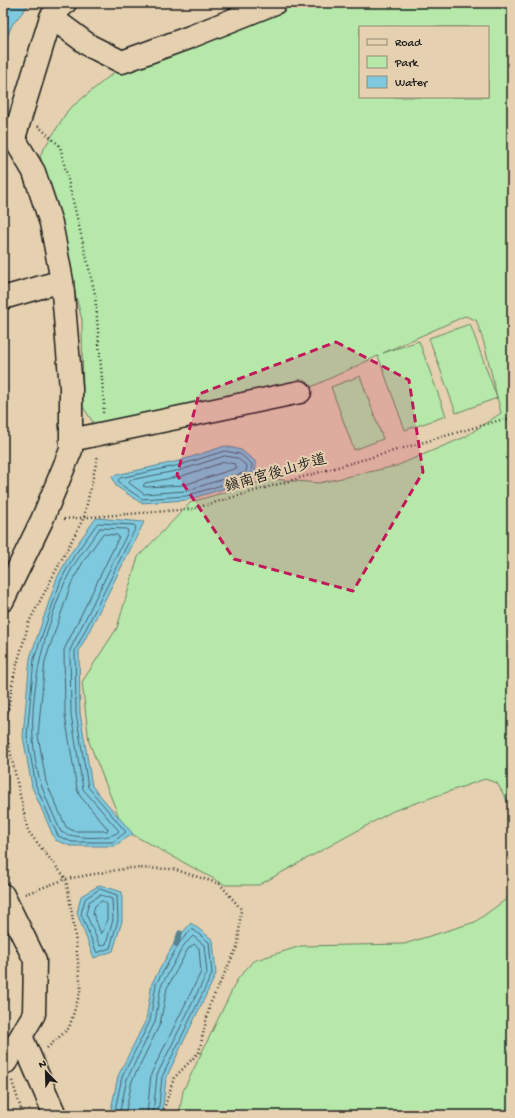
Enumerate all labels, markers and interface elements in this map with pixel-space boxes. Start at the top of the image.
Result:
legend [359,26,489,98]
text: Road [395,37,422,51]
text: Park [394,57,420,71]
text: Water [395,77,429,91]
street label: 鎮南宮後山步道 [223,450,329,497]
north arrow [26,1052,66,1092]
text: N [37,1058,49,1072]

